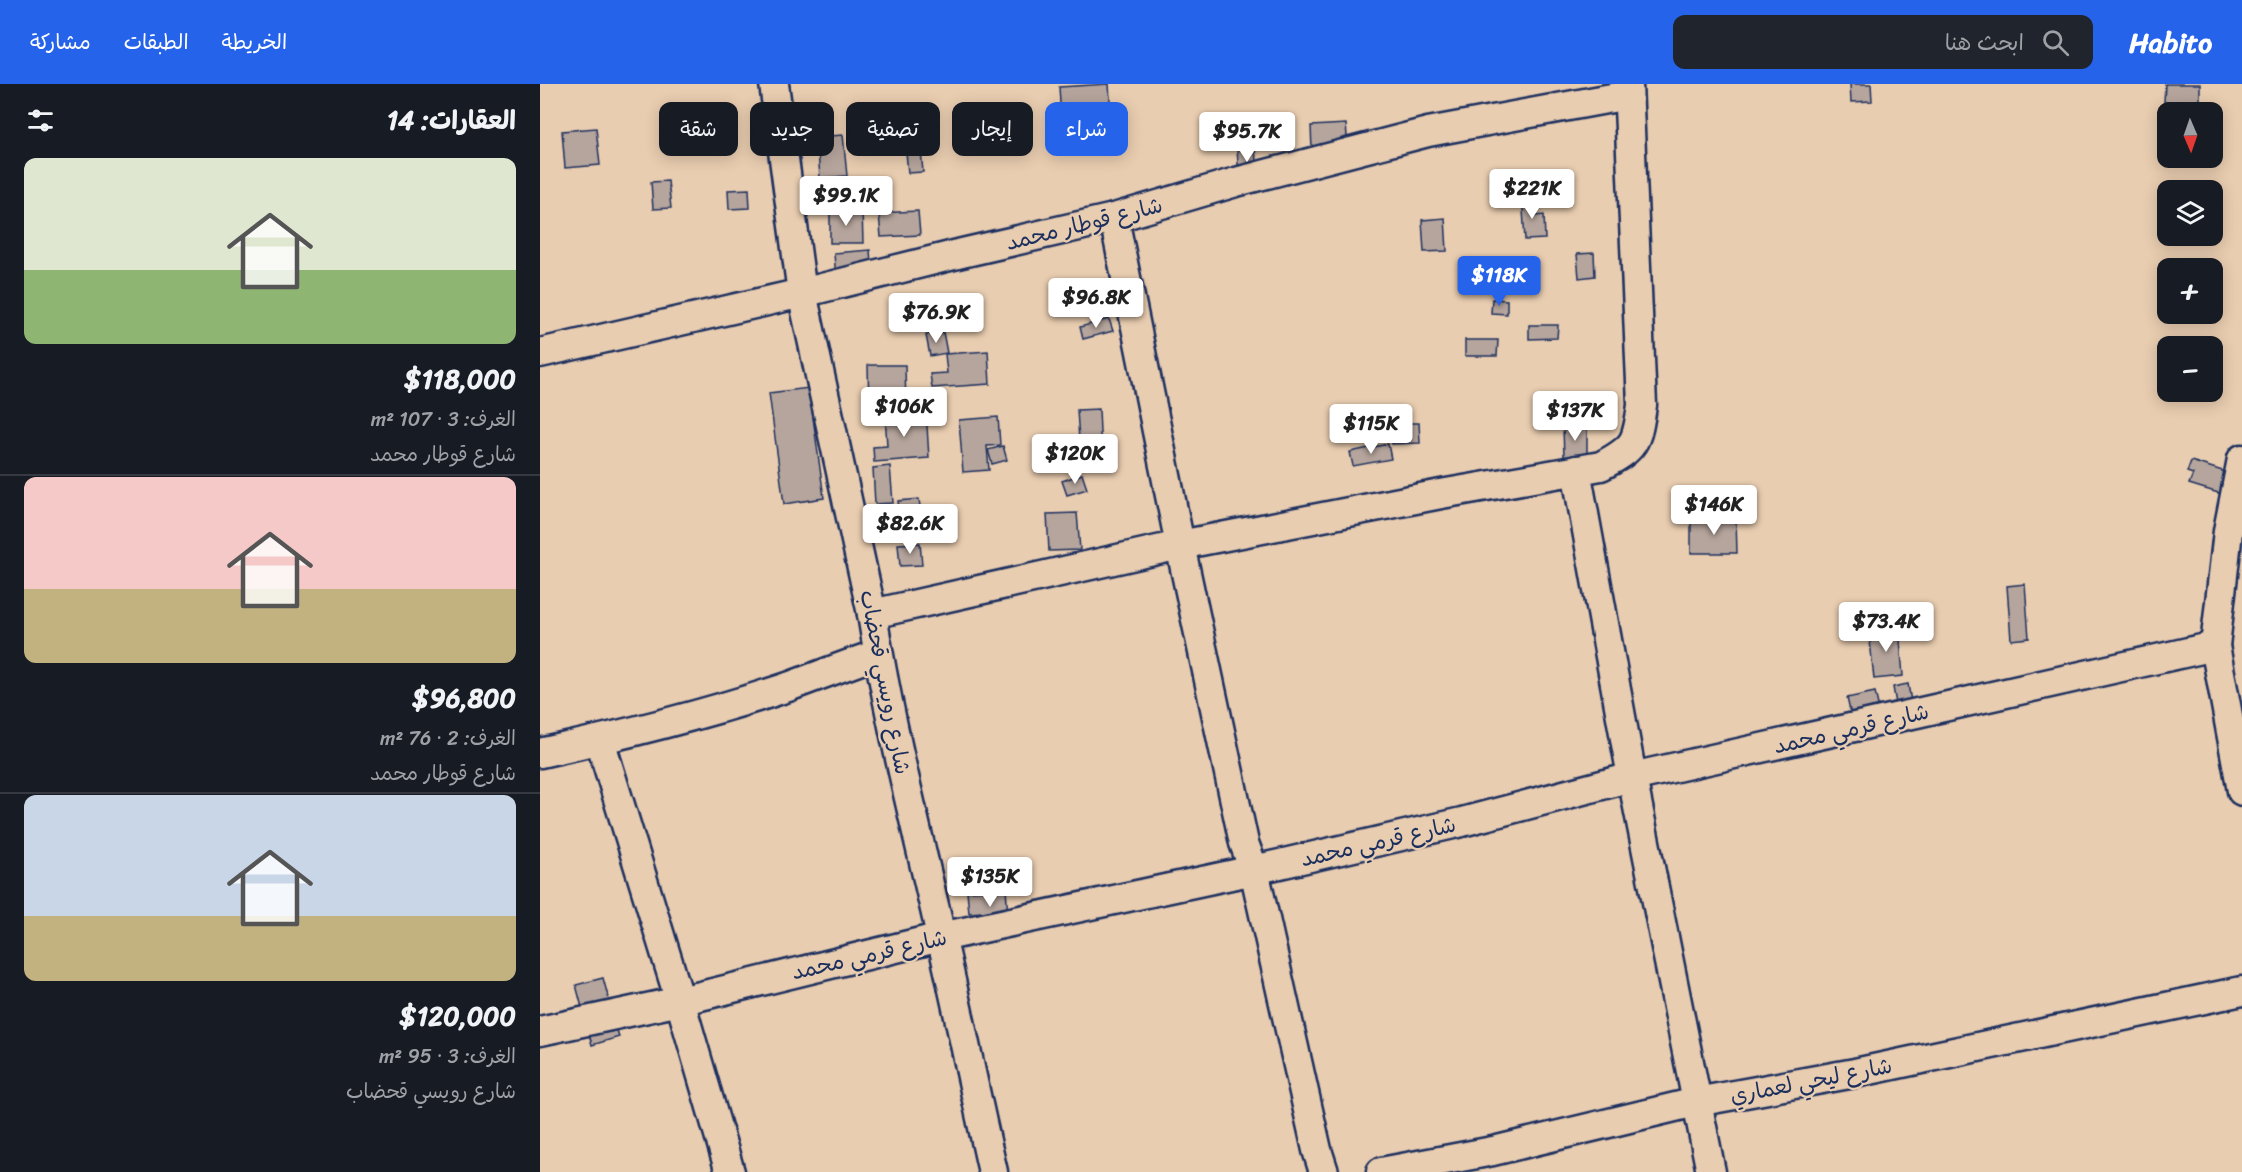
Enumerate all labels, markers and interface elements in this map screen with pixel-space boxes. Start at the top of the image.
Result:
search box [1673,15,2093,69]
text: Habito [2129,18,2212,67]
text: مشاركة [30,23,91,61]
text: الطبقات [124,23,189,61]
text: الخريطة [222,23,287,61]
text: ابحث هنا [1945,23,2024,62]
icon: search [2039,26,2072,59]
text: العقارات: 14 [387,97,516,143]
chip: شقة [659,102,738,156]
chip: جديد [750,102,834,156]
chip: تصفية [846,102,940,156]
chip: إيجار [952,102,1033,156]
chip: شراء [1045,102,1128,156]
north arrow [2157,102,2223,168]
map controls [2157,102,2223,402]
icon: filters [24,104,57,137]
pin: $95.7K [1198,112,1296,163]
text: $95.7K [1213,114,1281,149]
pin: $221K [1490,169,1574,220]
text: $221K [1503,171,1561,206]
pin: $99.1K [797,176,895,227]
text: $99.1K [814,178,878,213]
button: layers [2157,180,2223,246]
street label: شارع قوطار محمد [1001,185,1167,262]
icon: home [216,197,324,305]
pin: $118K [1457,256,1541,307]
text: $118K [1472,258,1526,293]
button: + [2157,258,2223,324]
pin: $96.8K [1047,278,1145,329]
text: $96.8K [1062,280,1130,315]
pin: $76.9K [887,293,985,344]
text: $76.9K [903,295,969,330]
button: − [2157,336,2223,402]
text: $118,000 [404,356,516,402]
pin: $106K [862,387,946,438]
text: $106K [875,389,933,424]
pin: $137K [1533,391,1617,442]
text: $137K [1547,393,1603,428]
text: الغرف: 3 · 107 m² [371,402,516,437]
pin: $115K [1329,404,1413,455]
text: $115K [1344,406,1399,441]
pin: $120K [1033,434,1117,485]
text: $120K [1046,436,1104,471]
text: شارع قوطار محمد [370,437,516,472]
pin: $146K [1672,485,1756,536]
text: $146K [1685,487,1743,522]
pin: $82.6K [861,504,959,555]
text: $82.6K [877,506,943,541]
icon: home [216,516,324,624]
street label: شارع رويسي قحضاب [849,587,923,778]
pin: $73.4K [1837,602,1935,653]
text: $73.4K [1853,604,1919,639]
text: $96,800 [412,675,516,721]
street label: شارع قرمي محمد [1770,692,1933,765]
text: الغرف: 2 · 76 m² [380,721,516,756]
text: شارع قوطار محمد [370,756,516,791]
street label: شارع قرمي محمد [1297,805,1460,878]
icon: home [216,834,324,942]
pin: $135K [948,857,1032,908]
text: $135K [961,859,1019,894]
street label: شارع قرمي محمد [788,918,951,991]
text: $120,000 [400,993,516,1039]
text: الغرف: 3 · 95 m² [379,1039,516,1074]
street label: شارع ليحي لعماري [1727,1046,1896,1115]
text: شارع رويسي قحضاب [346,1074,516,1109]

